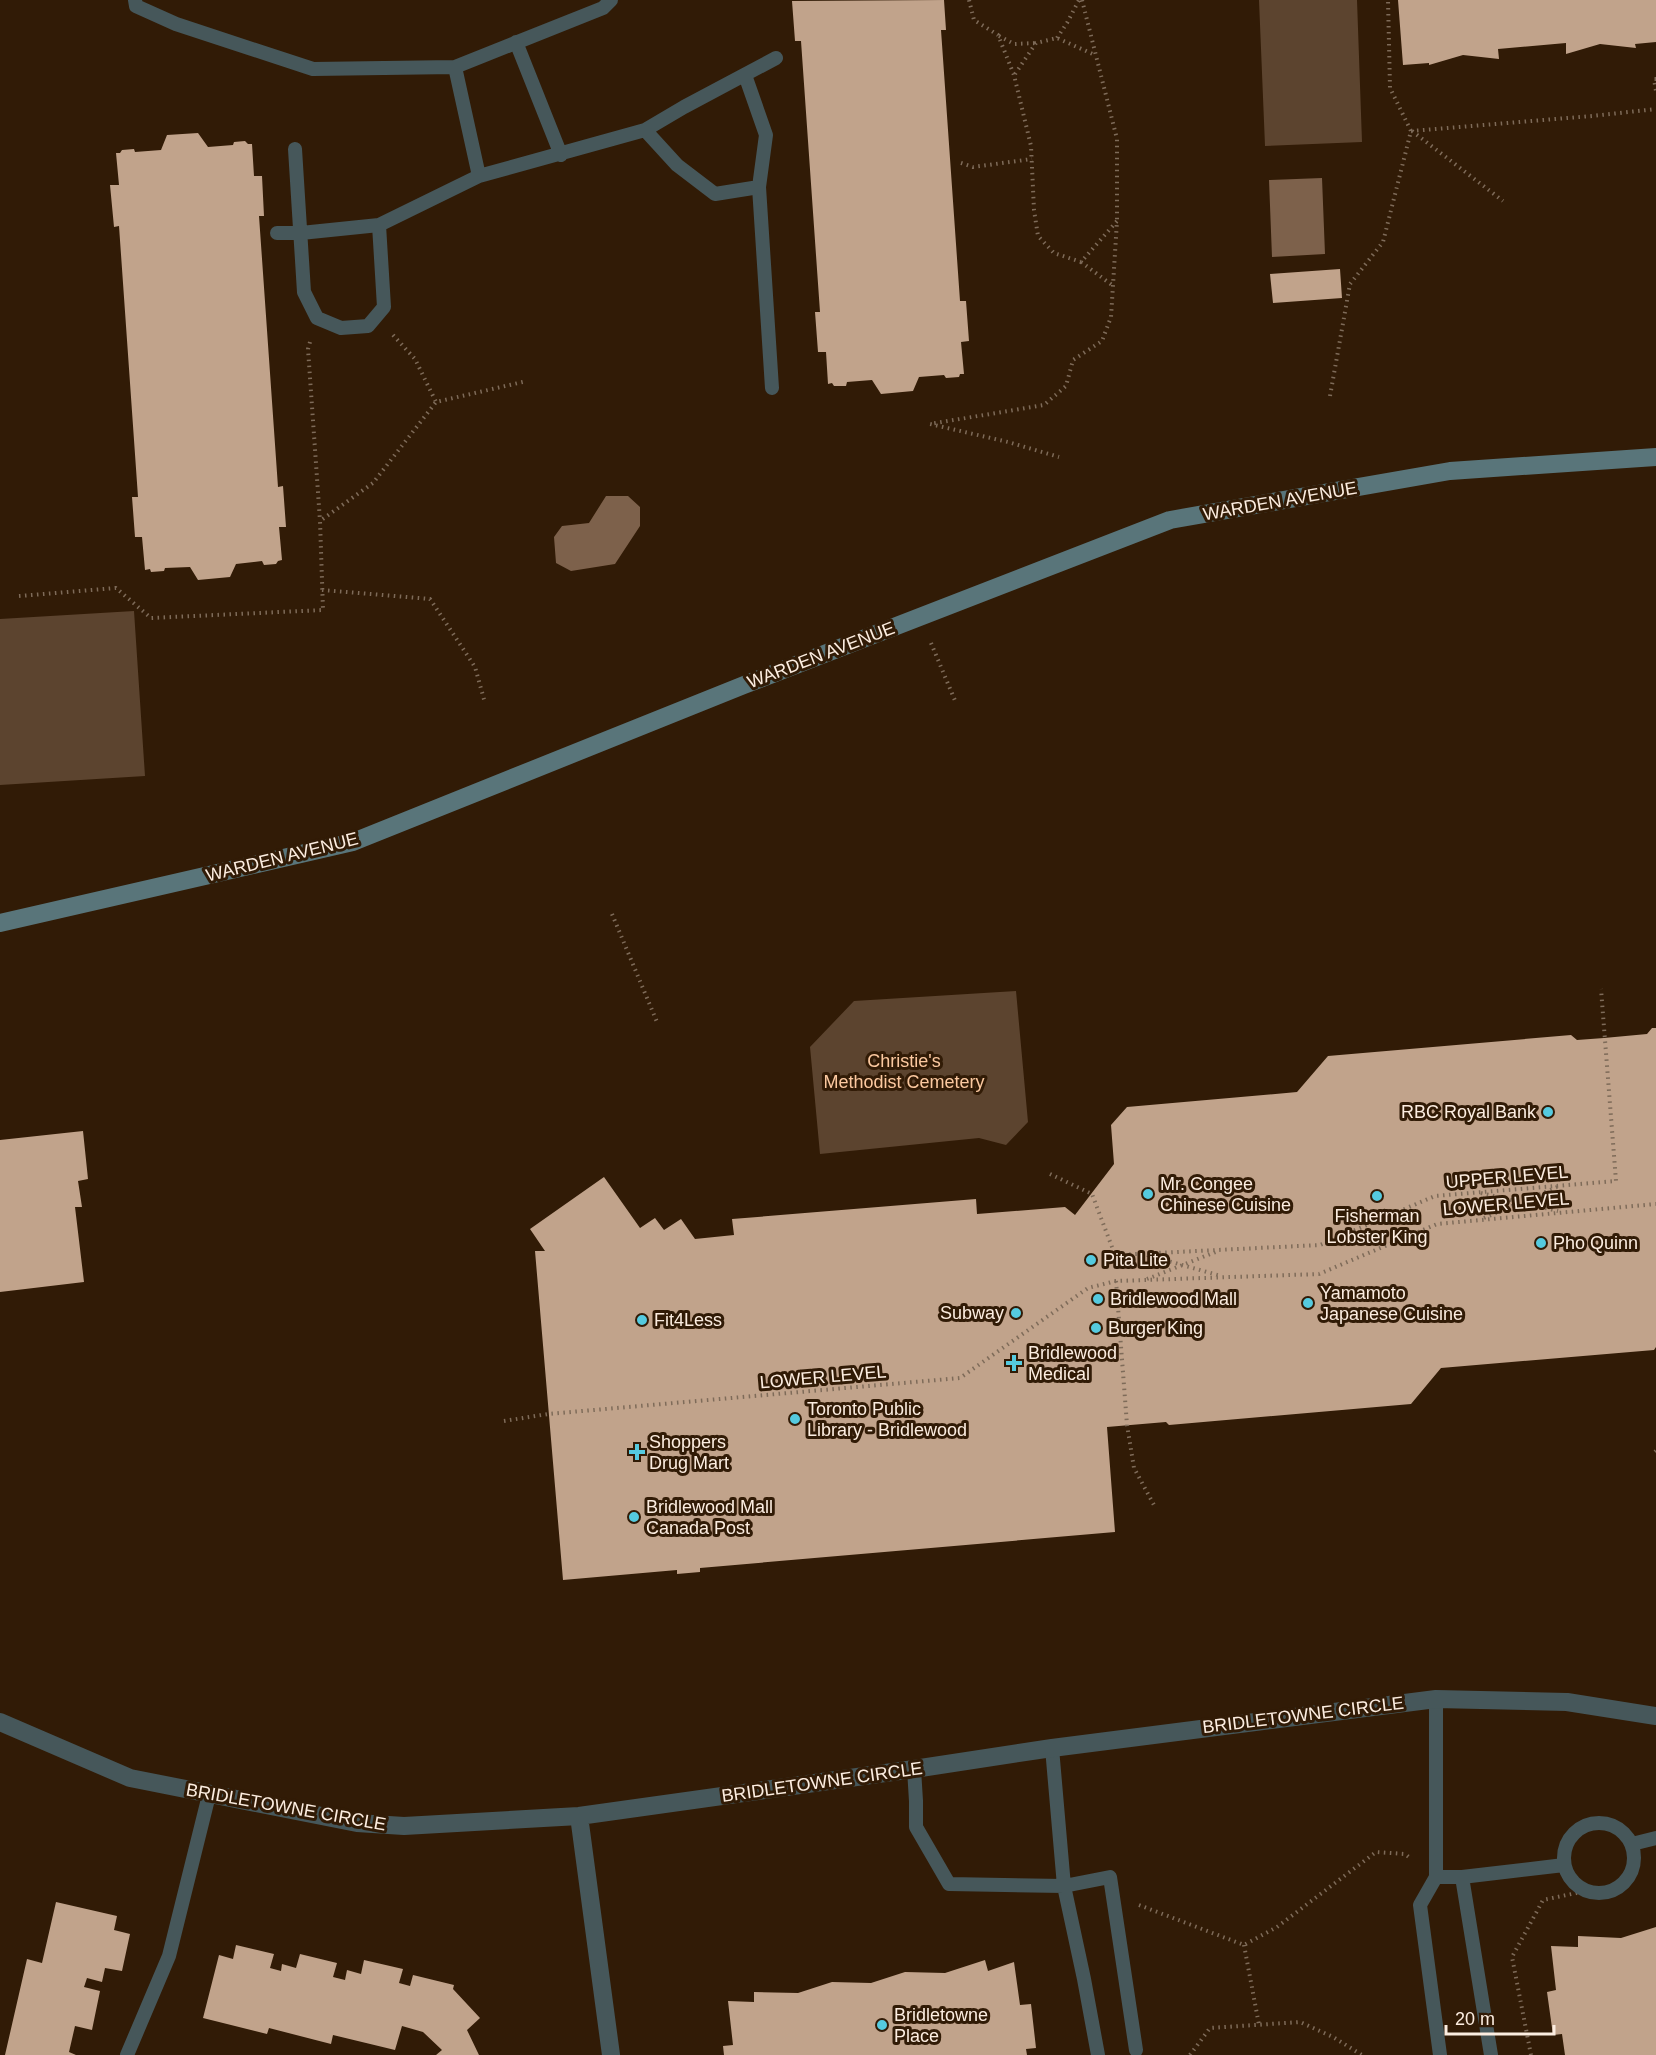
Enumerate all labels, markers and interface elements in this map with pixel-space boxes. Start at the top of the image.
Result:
street label: WARDEN AVENUE [1201,478,1359,524]
street label: WARDEN AVENUE [745,618,897,692]
street label: WARDEN AVENUE [204,828,360,886]
park label: Christie's Methodist Cemetery [823,1051,985,1092]
place label: RBC Royal Bank [1401,1102,1537,1122]
marker: RBC Royal Bank [1541,1105,1555,1119]
street label: UPPER LEVEL [1445,1162,1569,1192]
place label: Mr. Congee Chinese Cuisine [1160,1174,1291,1215]
marker: Mr. Congee Chinese Cuisine [1141,1187,1155,1201]
marker: Fisherman Lobster King [1370,1189,1384,1203]
street label: LOWER LEVEL [1442,1189,1570,1219]
place label: Fisherman Lobster King [1326,1206,1428,1247]
place label: Pho Quinn [1553,1233,1638,1253]
marker: Pho Quinn [1534,1236,1548,1250]
place label: Pita Lite [1103,1250,1168,1270]
marker: Pita Lite [1084,1253,1098,1267]
place label: Yamamoto Japanese Cuisine [1320,1283,1463,1324]
place label: Bridlewood Mall [1110,1289,1237,1309]
marker: Bridlewood Mall [1091,1292,1105,1306]
marker: Yamamoto Japanese Cuisine [1301,1296,1315,1310]
place label: Subway [940,1303,1004,1323]
marker: Subway [1009,1306,1023,1320]
place label: Fit4Less [654,1310,722,1330]
marker: Fit4Less [635,1313,649,1327]
place label: Burger King [1108,1318,1203,1338]
marker: Burger King [1089,1321,1103,1335]
place label: Bridlewood Medical [1028,1343,1117,1384]
marker: Bridlewood Medical [1005,1354,1023,1372]
street label: LOWER LEVEL [759,1362,887,1392]
place label: Toronto Public Library - Bridlewood [807,1399,967,1440]
marker: Toronto Public Library - Bridlewood [788,1412,802,1426]
place label: Shoppers Drug Mart [649,1432,729,1473]
marker: Shoppers Drug Mart [630,1445,644,1459]
place label: Bridlewood Mall Canada Post [646,1497,773,1538]
marker: Bridlewood Mall Canada Post [627,1510,641,1524]
street label: BRIDLETOWNE CIRCLE [1201,1693,1405,1737]
street label: BRIDLETOWNE CIRCLE [720,1758,924,1806]
street label: BRIDLETOWNE CIRCLE [184,1780,388,1834]
scale bar [1446,1998,1554,2036]
place label: Bridletowne Place [894,2005,988,2046]
text: 20 m [1455,2009,1495,2029]
marker: Bridletowne Place [875,2018,889,2032]

